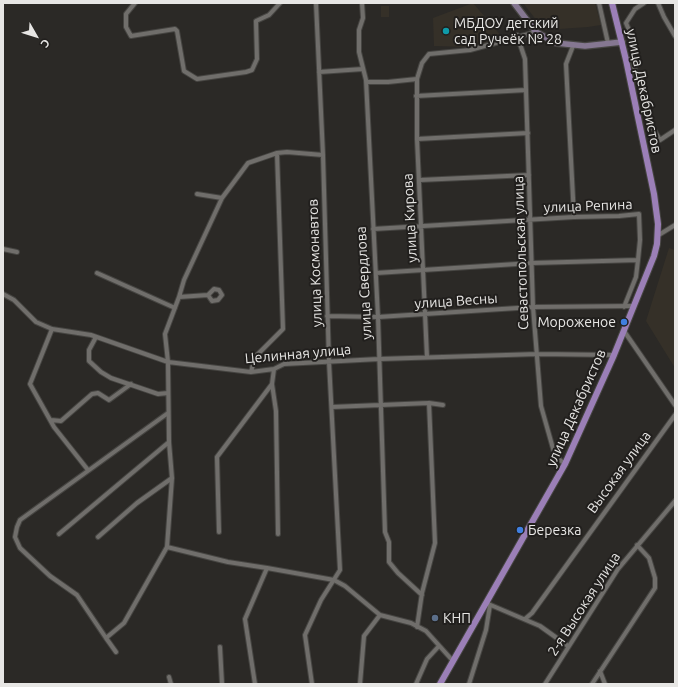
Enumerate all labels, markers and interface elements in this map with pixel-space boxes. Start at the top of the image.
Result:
place label: МБДОУ детский сад Ручеёк № 28 [454,15,562,48]
north arrow [16,16,56,56]
marker: МБДОУ детский сад Ручеёк № 28 [441,26,451,36]
street label: улица Декабристов [623,27,665,155]
text: С [38,37,52,50]
street label: улица Кирова [399,173,421,263]
street label: Севастопольская улица [510,176,532,330]
street label: улица Репина [543,196,633,216]
street label: улица Космонавтов [304,199,326,327]
street label: улица Свердлова [353,226,375,340]
street label: улица Весны [414,290,498,312]
place label: Мороженое [537,314,616,330]
marker: Мороженое [619,317,629,327]
street label: Целинная улица [244,341,352,367]
street label: улица Декабристов [543,347,609,469]
street label: Высокая улица [584,428,654,516]
place label: Березка [528,522,581,538]
marker: Березка [515,525,525,535]
street label: 2-я Высокая улица [544,549,624,659]
place label: КНП [443,610,471,626]
marker: КНП [430,613,440,623]

